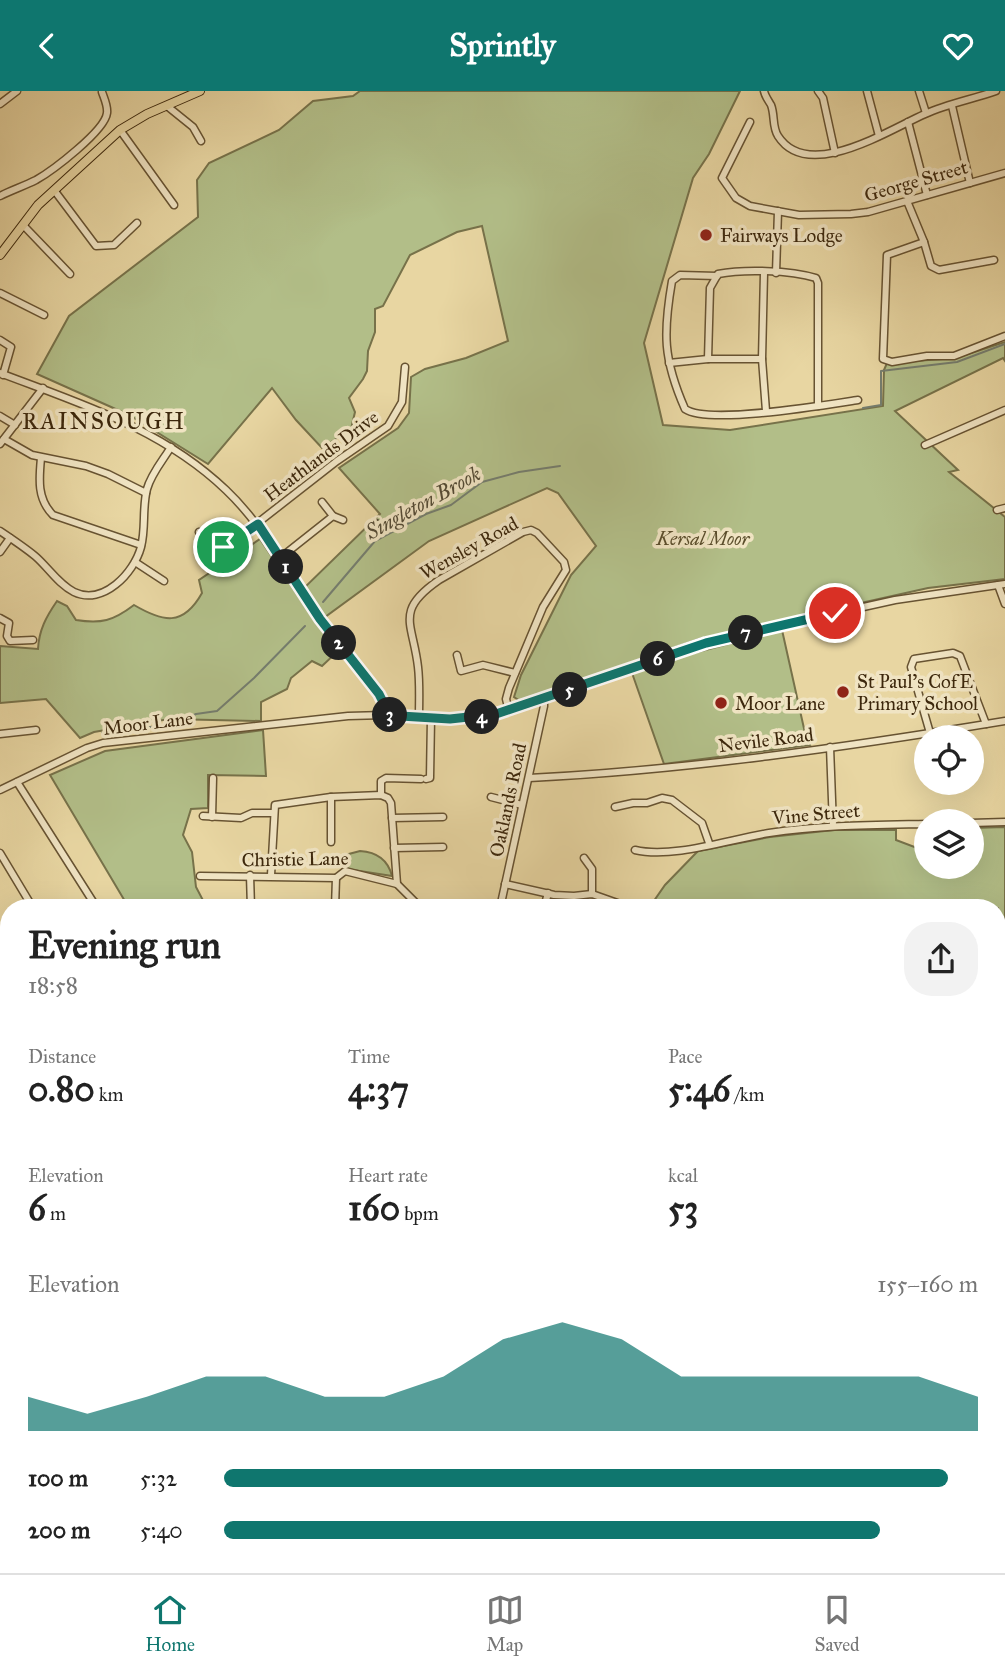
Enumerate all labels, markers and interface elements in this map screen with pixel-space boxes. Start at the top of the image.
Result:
text: Sprintly [449,26,556,65]
icon: back [28,27,66,65]
icon: heart [939,27,977,65]
street label: George Street [862,155,971,208]
place label: Fairways Lodge [720,224,843,248]
marker: Fairways Lodge [698,227,714,243]
street label: Heathlands Drive [259,405,383,507]
district label: RAINSOUGH [22,407,186,435]
water label: Singleton Brook [360,460,486,546]
street label: Wensley Road [416,511,523,584]
pin [193,517,253,577]
park label: Kersal Moor [656,527,750,550]
icon: arrive [204,528,242,566]
pin: 1 [268,549,304,585]
text: 1 [282,555,289,578]
pin [805,583,865,643]
icon: check [816,594,854,632]
pin: 7 [728,615,764,651]
text: 7 [740,621,751,644]
pin: 2 [322,625,356,661]
text: 2 [334,631,343,654]
pin: 6 [640,641,676,677]
text: 6 [653,647,662,670]
place label: St Paul's CofE Primary School [857,670,979,715]
pin: 5 [552,673,588,707]
text: 5 [565,678,574,701]
marker: St Paul's CofE Primary School [835,684,851,700]
place label: Moor Lane [735,692,825,715]
marker: Moor Lane [713,695,729,711]
pin: 3 [372,697,408,733]
pin: 4 [464,699,500,735]
text: 3 [386,703,393,726]
text: 4 [476,705,487,728]
street label: Moor Lane [102,706,194,740]
street label: Nevile Road [717,723,815,757]
map controls [914,725,984,879]
button: locate [914,725,984,795]
street label: Oaklands Road [485,741,531,859]
street label: Vine Street [770,799,861,829]
button: layers [914,809,984,879]
street label: Christie Lane [241,847,349,871]
text: Evening run [28,922,221,968]
button: share [904,922,978,996]
text: 18:58 [28,971,78,999]
text: Distance [28,1045,96,1068]
text: Time [348,1045,390,1068]
text: Pace [668,1045,702,1068]
text: 0.80 [28,1068,95,1111]
text: 4:37 [348,1068,409,1111]
text: 5:46 [668,1068,731,1111]
text: km [95,1083,124,1106]
text: /km [731,1083,765,1106]
text: Elevation [28,1164,103,1187]
text: Heart rate [348,1164,428,1187]
text: kcal [668,1164,698,1187]
text: 6 [28,1187,46,1230]
text: 160 [348,1187,400,1230]
text: 53 [668,1187,698,1230]
text: m [46,1202,66,1225]
text: bpm [400,1202,439,1225]
text: Elevation [28,1270,119,1298]
text: 155–160 m [877,1270,978,1298]
text: 100 m [28,1464,88,1492]
text: 5:32 [140,1464,177,1492]
text: 200 m [28,1516,90,1544]
text: 5:40 [140,1516,183,1544]
tab: Home [145,1591,195,1656]
tab: Map [486,1591,524,1656]
tab: Saved [815,1591,860,1656]

